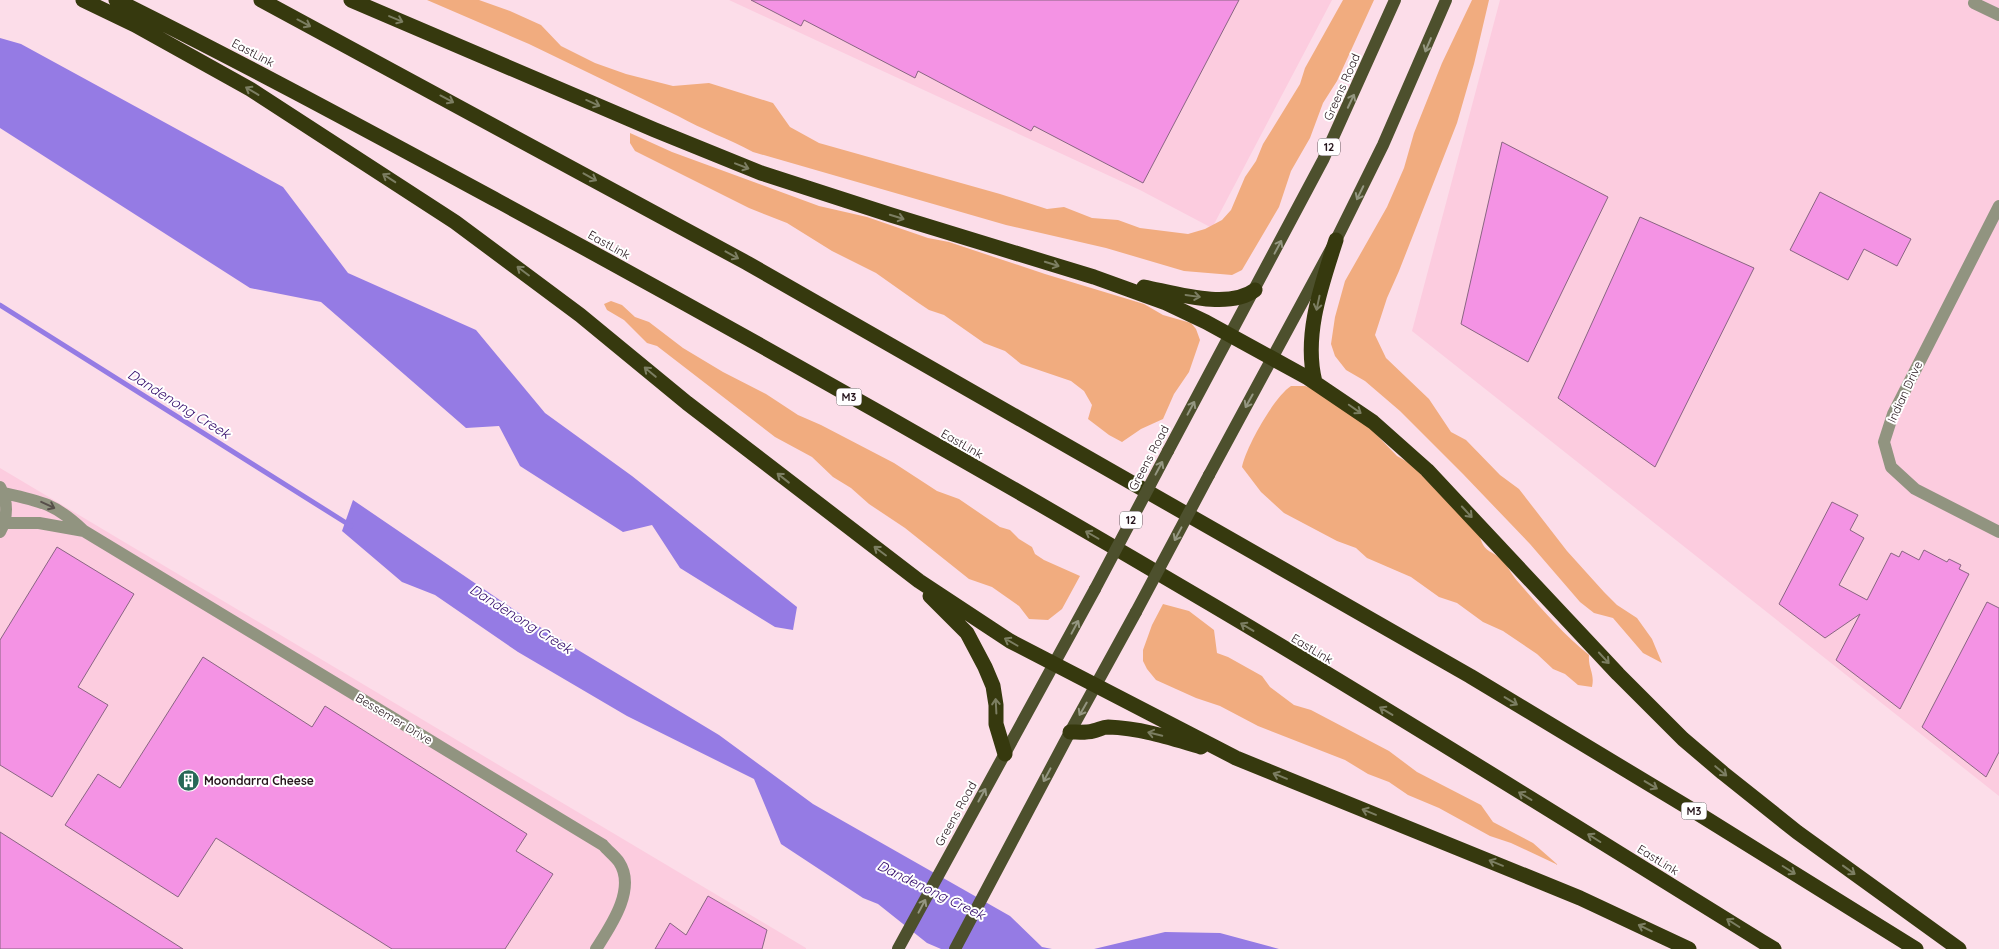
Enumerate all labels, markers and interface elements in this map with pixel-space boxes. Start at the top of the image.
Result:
one-way arrow [388,15,403,24]
one-way arrow [296,18,311,28]
street label: EastLink [229,35,277,70]
one-way arrow [1422,37,1432,52]
street label: Greens Road [1320,51,1363,123]
one-way arrow [246,86,260,96]
one-way arrow [1346,94,1356,109]
one-way arrow [439,95,454,105]
one-way arrow [585,98,600,108]
road number: 12 [1318,138,1340,156]
one-way arrow [734,162,750,171]
one-way arrow [582,172,597,182]
one-way arrow [383,173,397,183]
one-way arrow [1355,185,1365,200]
one-way arrow [888,212,904,222]
street label: EastLink [585,227,633,262]
one-way arrow [1274,240,1284,255]
one-way arrow [725,250,740,260]
one-way arrow [1044,260,1060,270]
one-way arrow [517,266,530,277]
one-way arrow [1185,291,1201,301]
one-way arrow [1313,295,1322,311]
street label: Indian Drive [1884,358,1925,425]
water label: Dandenong Creek [124,365,235,444]
one-way arrow [643,367,656,378]
road number: M3 [836,388,862,406]
one-way arrow [1244,394,1254,409]
one-way arrow [1186,401,1196,416]
one-way arrow [1348,404,1362,414]
street label: Greens Road [1125,423,1172,493]
street label: EastLink [939,426,986,462]
one-way arrow [1154,461,1164,476]
one-way arrow [777,472,790,483]
one-way arrow [40,500,55,510]
one-way arrow [1461,505,1473,518]
road number: 12 [1120,512,1142,528]
one-way arrow [1172,526,1182,540]
one-way arrow [1085,530,1100,540]
one-way arrow [874,546,887,557]
water label: Dandenong Creek [466,580,577,659]
one-way arrow [1070,620,1080,634]
one-way arrow [1241,621,1255,631]
street label: EastLink [1289,630,1336,667]
one-way arrow [1005,636,1019,646]
one-way arrow [1598,652,1609,665]
street label: Bessemer Drive [353,690,436,748]
one-way arrow [1504,697,1518,707]
one-way arrow [991,699,1000,715]
one-way arrow [1078,701,1087,716]
one-way arrow [1379,706,1393,717]
one-way arrow [1148,729,1164,739]
one-way arrow [1714,765,1727,777]
one-way arrow [1042,768,1052,783]
building icon: Moondarra Cheese [176,769,200,793]
one-way arrow [1273,770,1288,780]
place label: Moondarra Cheese [204,773,314,788]
street label: Greens Road [932,779,980,849]
one-way arrow [1643,781,1657,791]
one-way arrow [977,787,987,802]
one-way arrow [1518,790,1532,800]
road number: M3 [1682,802,1706,819]
one-way arrow [1362,806,1377,816]
one-way arrow [1588,833,1602,843]
street label: EastLink [1635,841,1682,878]
water label: Dandenong Creek [874,856,989,925]
one-way arrow [1489,858,1504,868]
one-way arrow [1842,865,1856,875]
one-way arrow [1782,866,1796,876]
one-way arrow [917,899,927,914]
one-way arrow [1726,918,1740,928]
one-way arrow [1638,922,1653,932]

